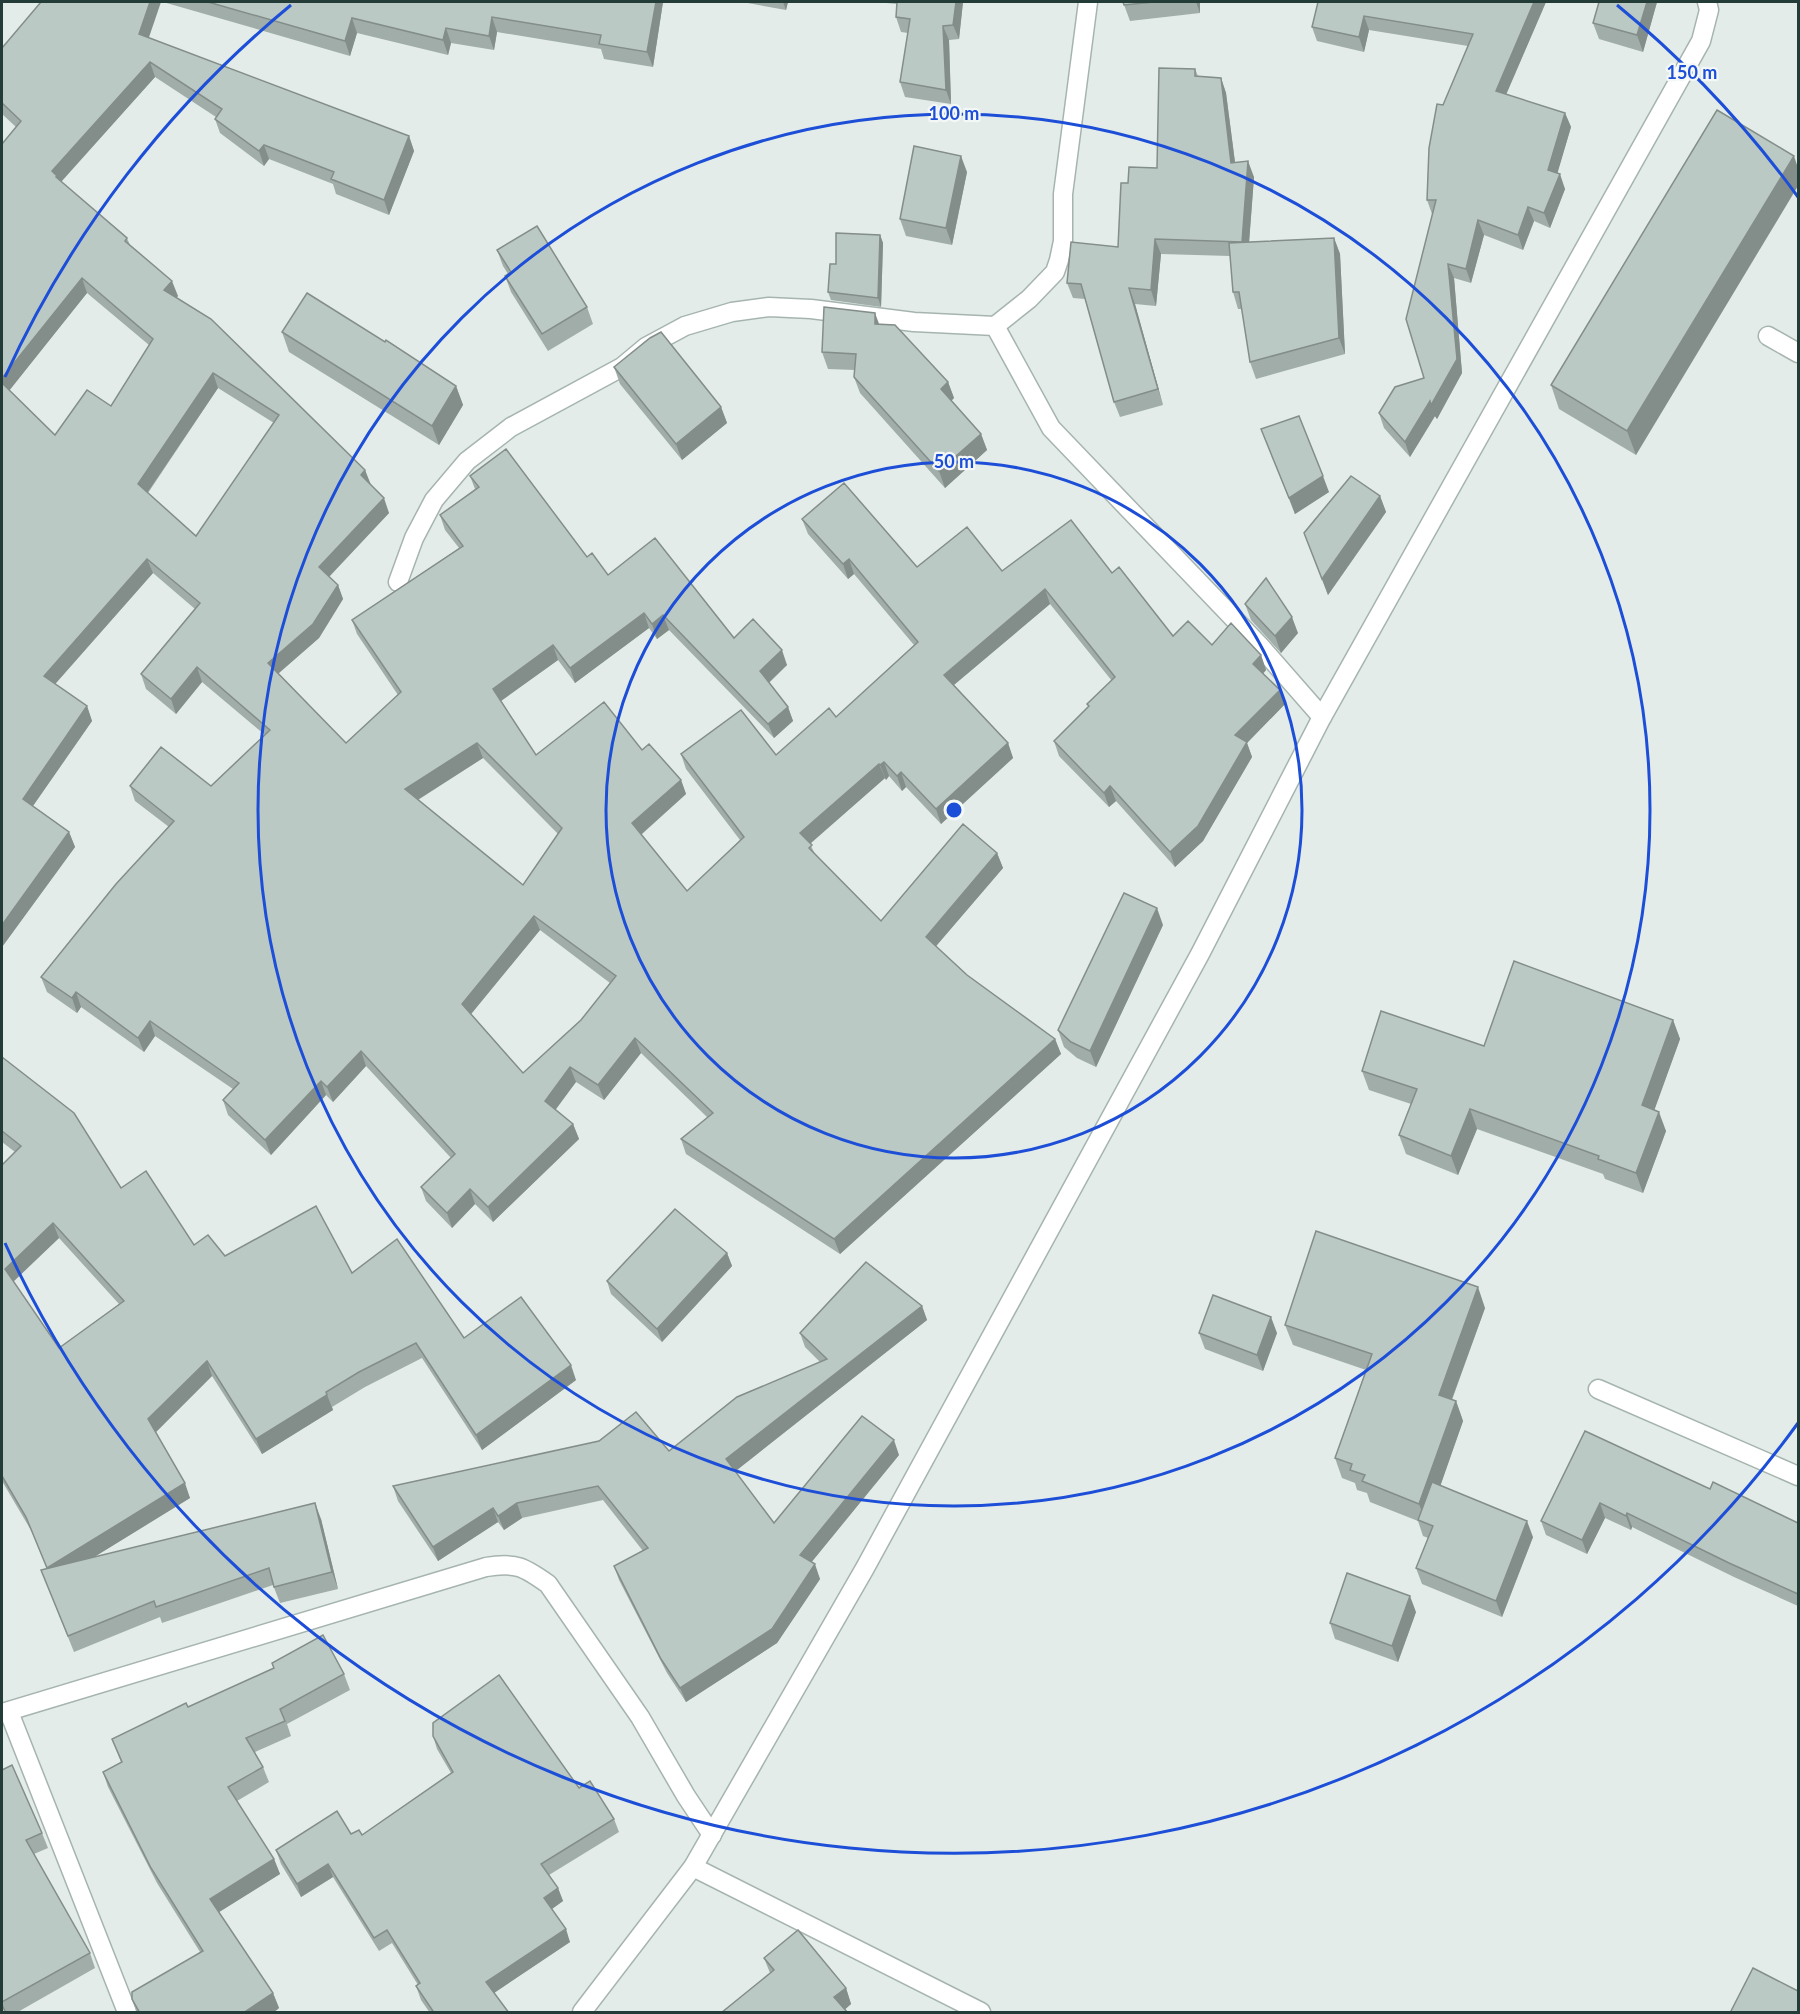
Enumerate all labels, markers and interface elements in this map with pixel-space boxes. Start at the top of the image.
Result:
text: 150 m [1667,61,1717,83]
text: 100 m [929,102,979,124]
text: 50 m [934,450,974,472]
centre of rings [944,800,964,820]

